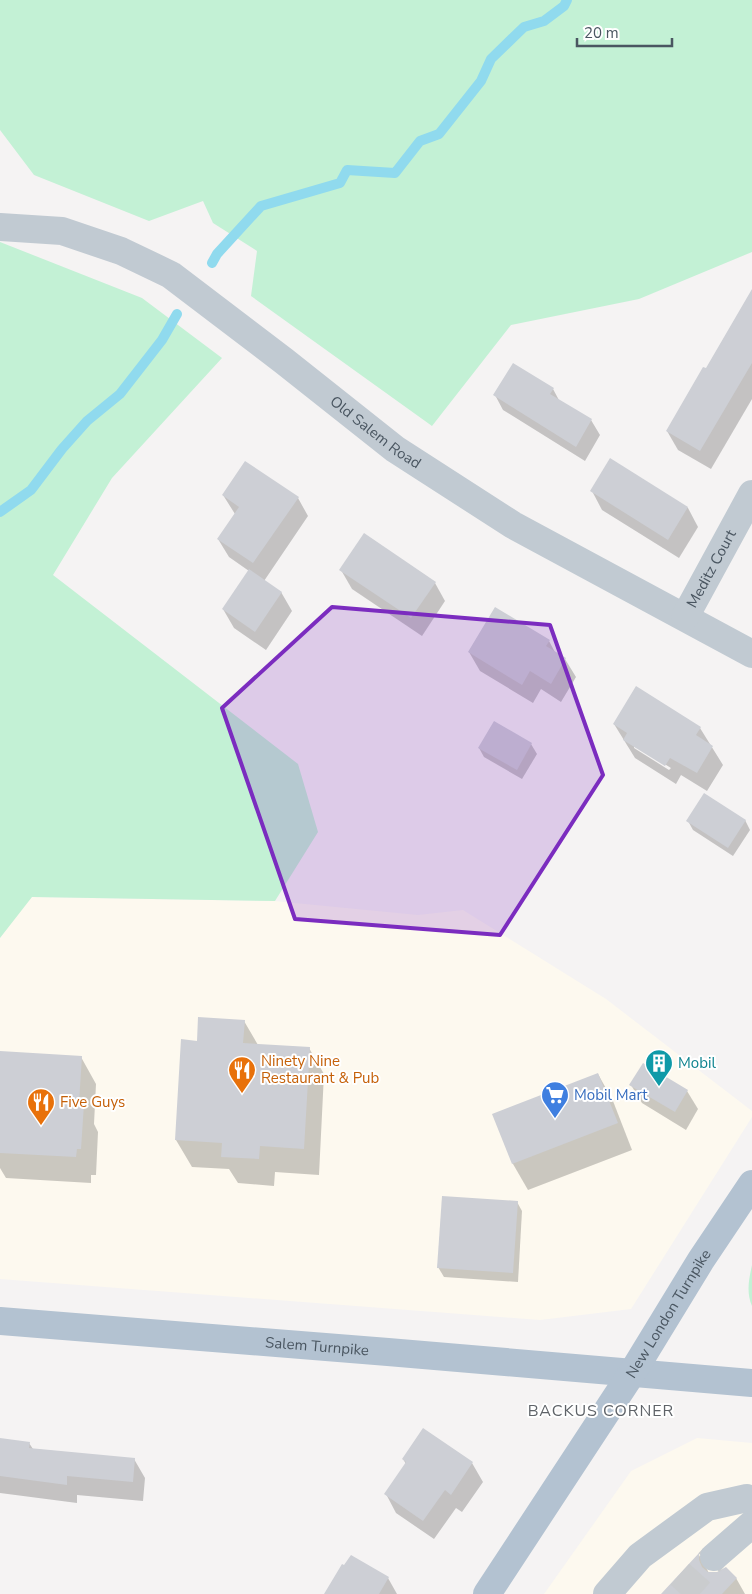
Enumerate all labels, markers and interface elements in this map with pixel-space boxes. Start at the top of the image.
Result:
scale bar [577,15,672,47]
text: 20 m [584,23,619,43]
street label: Old Salem Road [326,391,425,473]
street label: Meditz Court [682,525,741,611]
building icon: Mobil [644,1048,674,1087]
place label: Ninety Nine Restaurant & Pub [261,1051,380,1088]
place label: Mobil [678,1053,716,1073]
restaurant icon: Ninety Nine Restaurant & Pub [227,1055,257,1094]
supermarket icon: Mobil Mart [540,1080,570,1119]
place label: Mobil Mart [574,1085,648,1105]
restaurant icon: Five Guys [26,1087,56,1126]
place label: Five Guys [60,1092,125,1112]
street label: New London Turnpike [621,1245,716,1382]
street label: Salem Turnpike [264,1332,370,1360]
district label: BACKUS CORNER [528,1400,674,1422]

